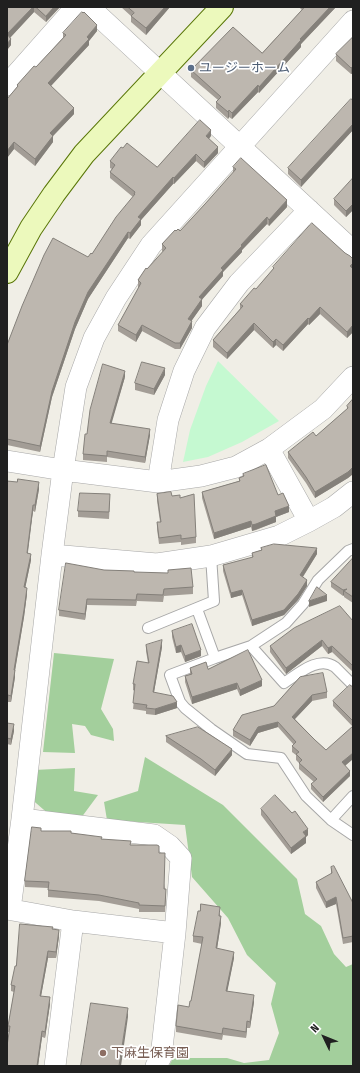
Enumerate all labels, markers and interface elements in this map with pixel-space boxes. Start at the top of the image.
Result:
place label: ユージーホーム [199,60,290,76]
marker: ユージーホーム [186,63,196,73]
north arrow [304,1017,344,1057]
text: N [308,1022,322,1035]
place label: 下麻生保育園 [111,1045,189,1061]
marker: 下麻生保育園 [98,1048,108,1058]

